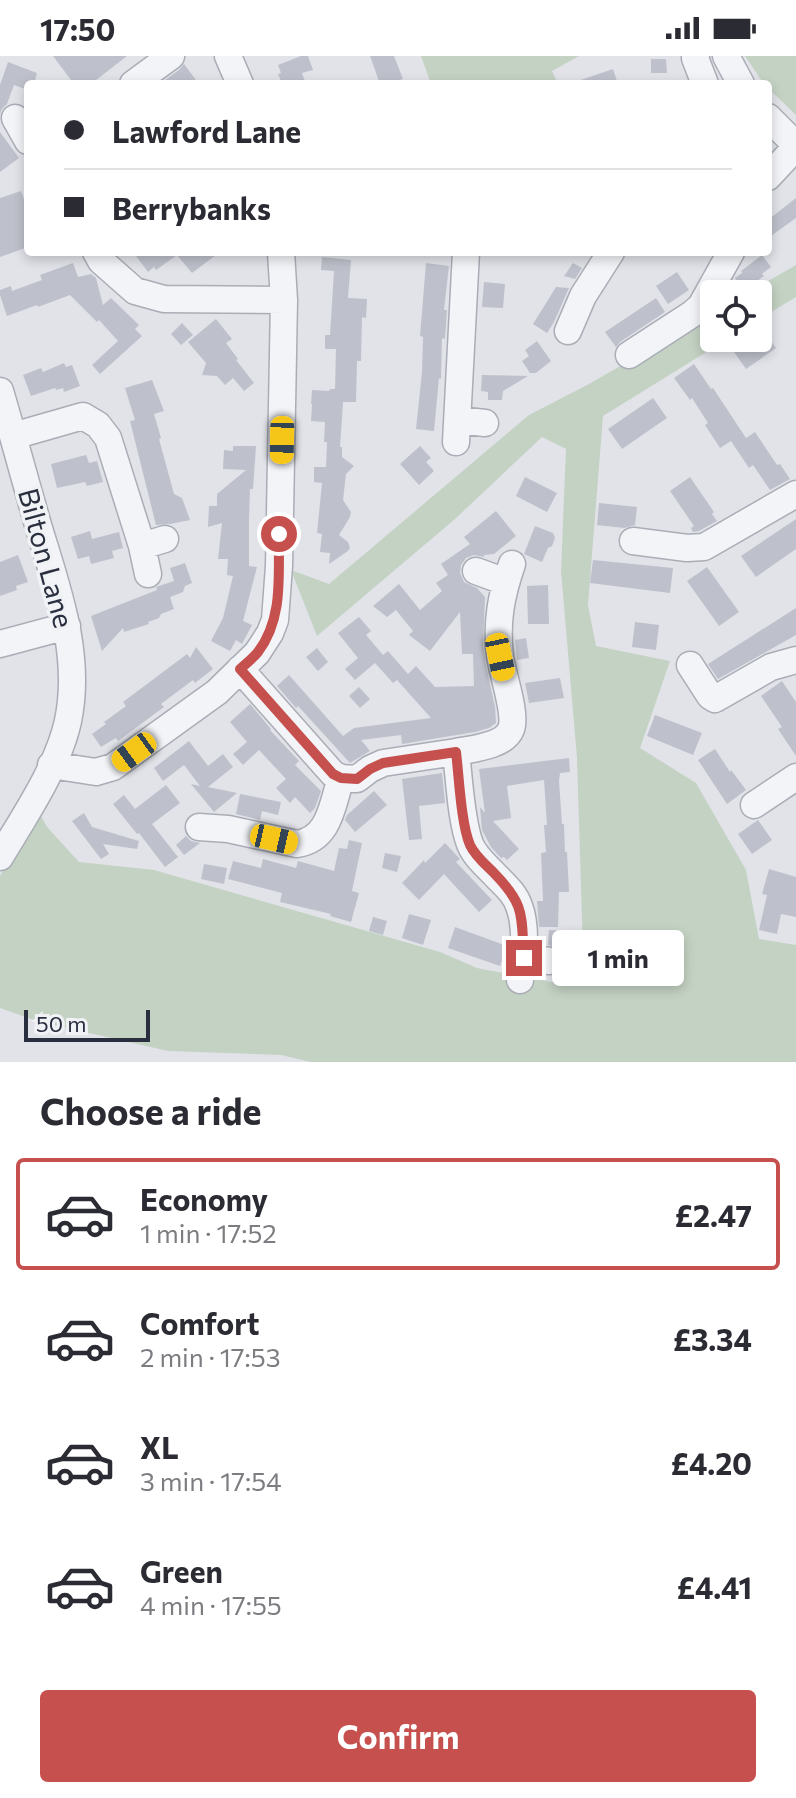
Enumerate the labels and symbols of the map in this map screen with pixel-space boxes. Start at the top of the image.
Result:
car [270,416,294,464]
street label: Bilton Lane [12,484,82,631]
route start [261,516,297,552]
car [483,631,517,683]
car [108,728,160,776]
car [248,822,300,856]
callout: 1 min [552,930,684,986]
route end [506,940,542,976]
scale bar [24,1006,150,1042]

